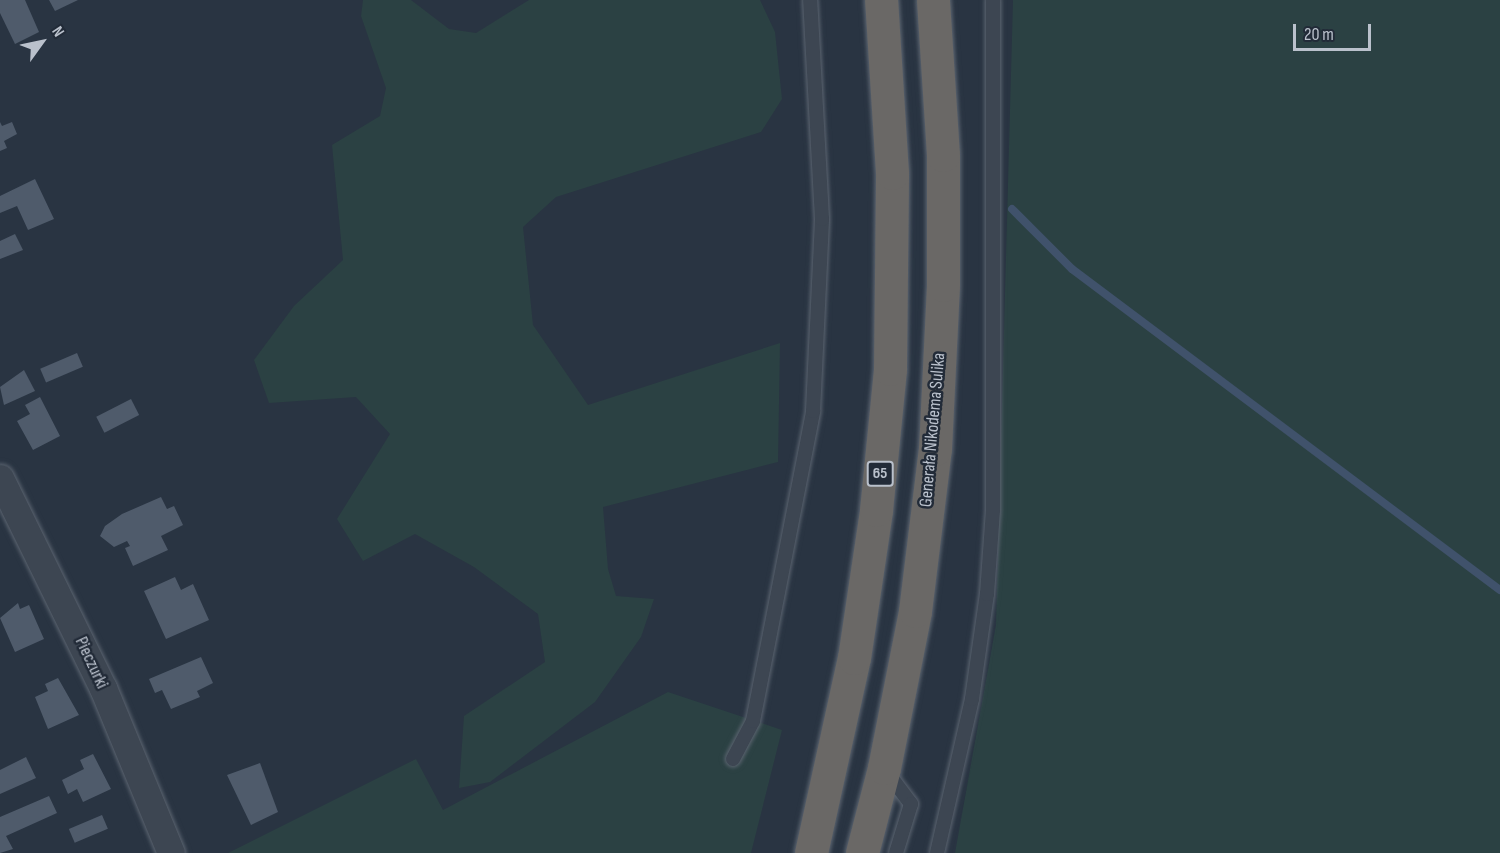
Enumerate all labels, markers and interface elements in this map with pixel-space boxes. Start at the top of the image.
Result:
north arrow [12,12,72,72]
scale bar [1296,12,1374,50]
text: N [47,23,68,41]
text: 20 m [1304,24,1334,45]
street label: Generała Nikodema Sulika [915,352,951,508]
road number: 65 [866,461,894,487]
street label: Pieczurki [70,634,112,692]

